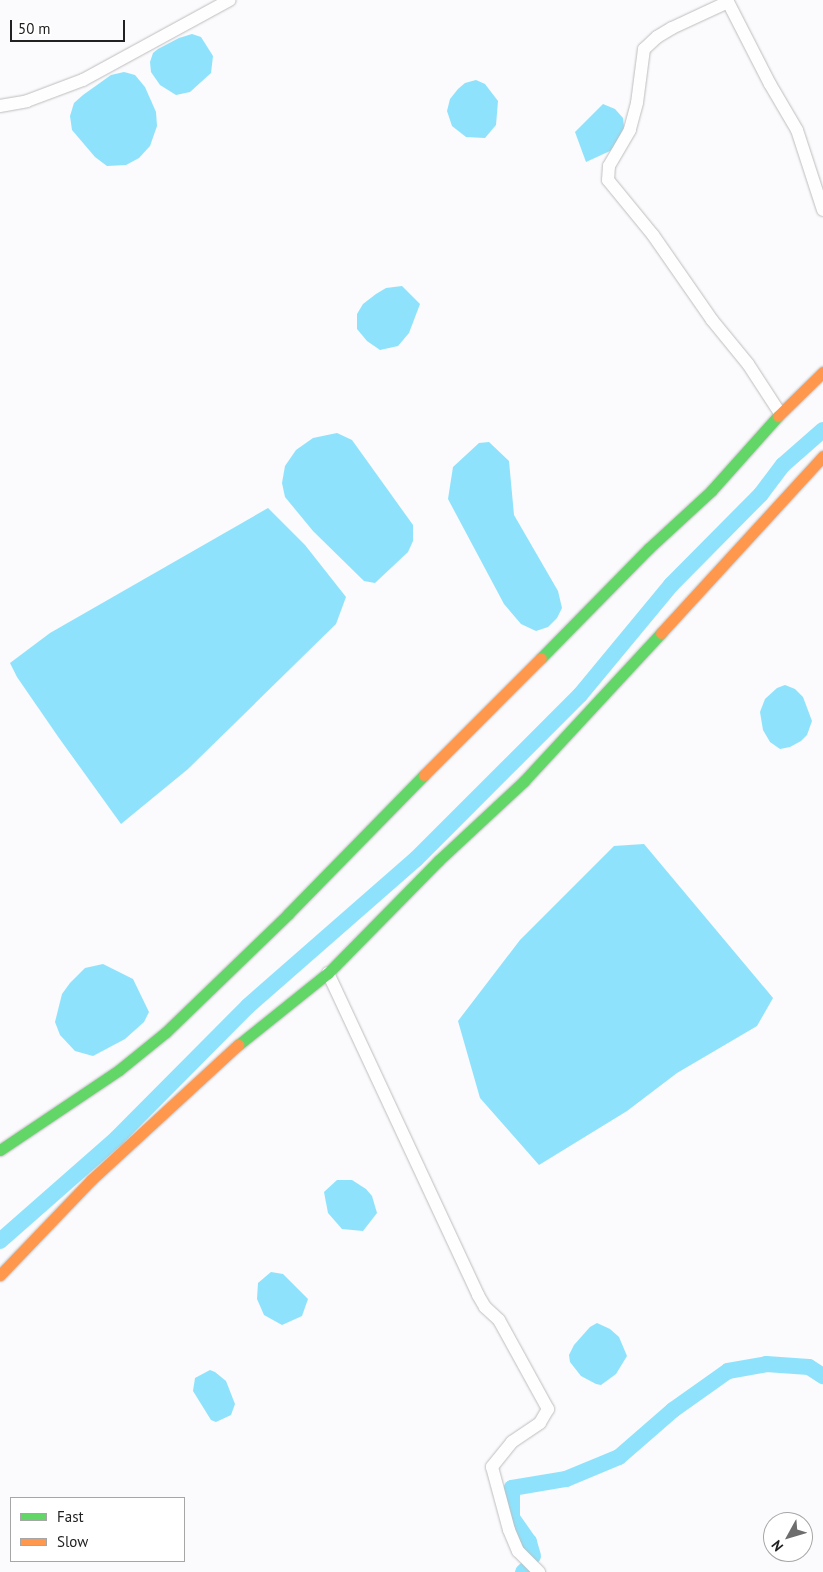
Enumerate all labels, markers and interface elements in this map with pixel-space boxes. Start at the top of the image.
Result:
scale bar [12,10,128,42]
text: 50 m [18,19,51,38]
legend [10,1497,185,1562]
text: Fast [57,1507,84,1526]
north arrow [763,1512,813,1562]
text: Slow [57,1532,88,1551]
text: N [767,1537,787,1555]

